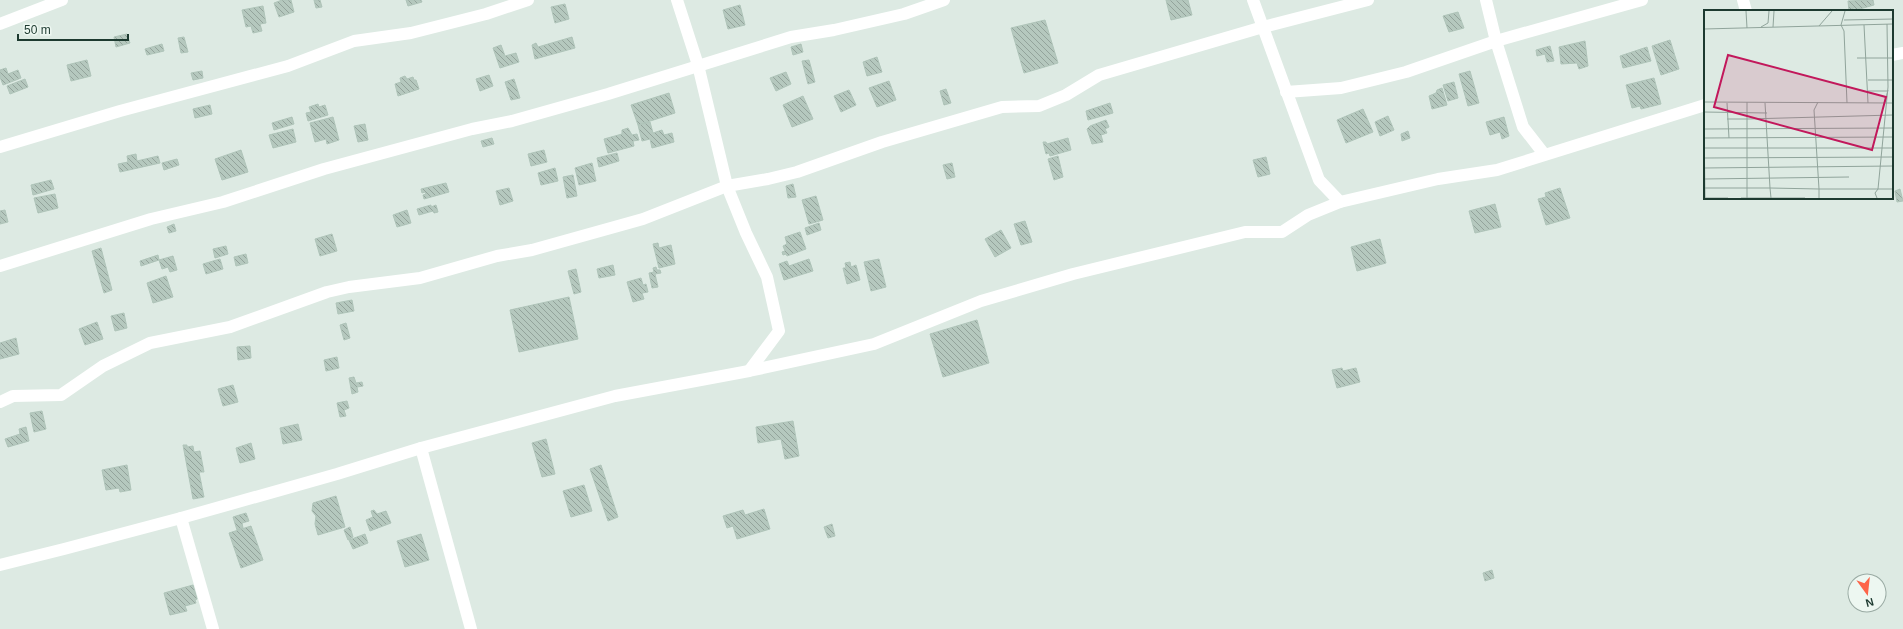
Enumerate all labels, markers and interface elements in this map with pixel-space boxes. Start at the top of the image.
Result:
inset map [1704,10,1893,199]
scale bar [18,16,128,42]
text: 50 m [24,23,51,37]
north arrow [1847,573,1887,613]
text: N [1864,596,1875,609]

